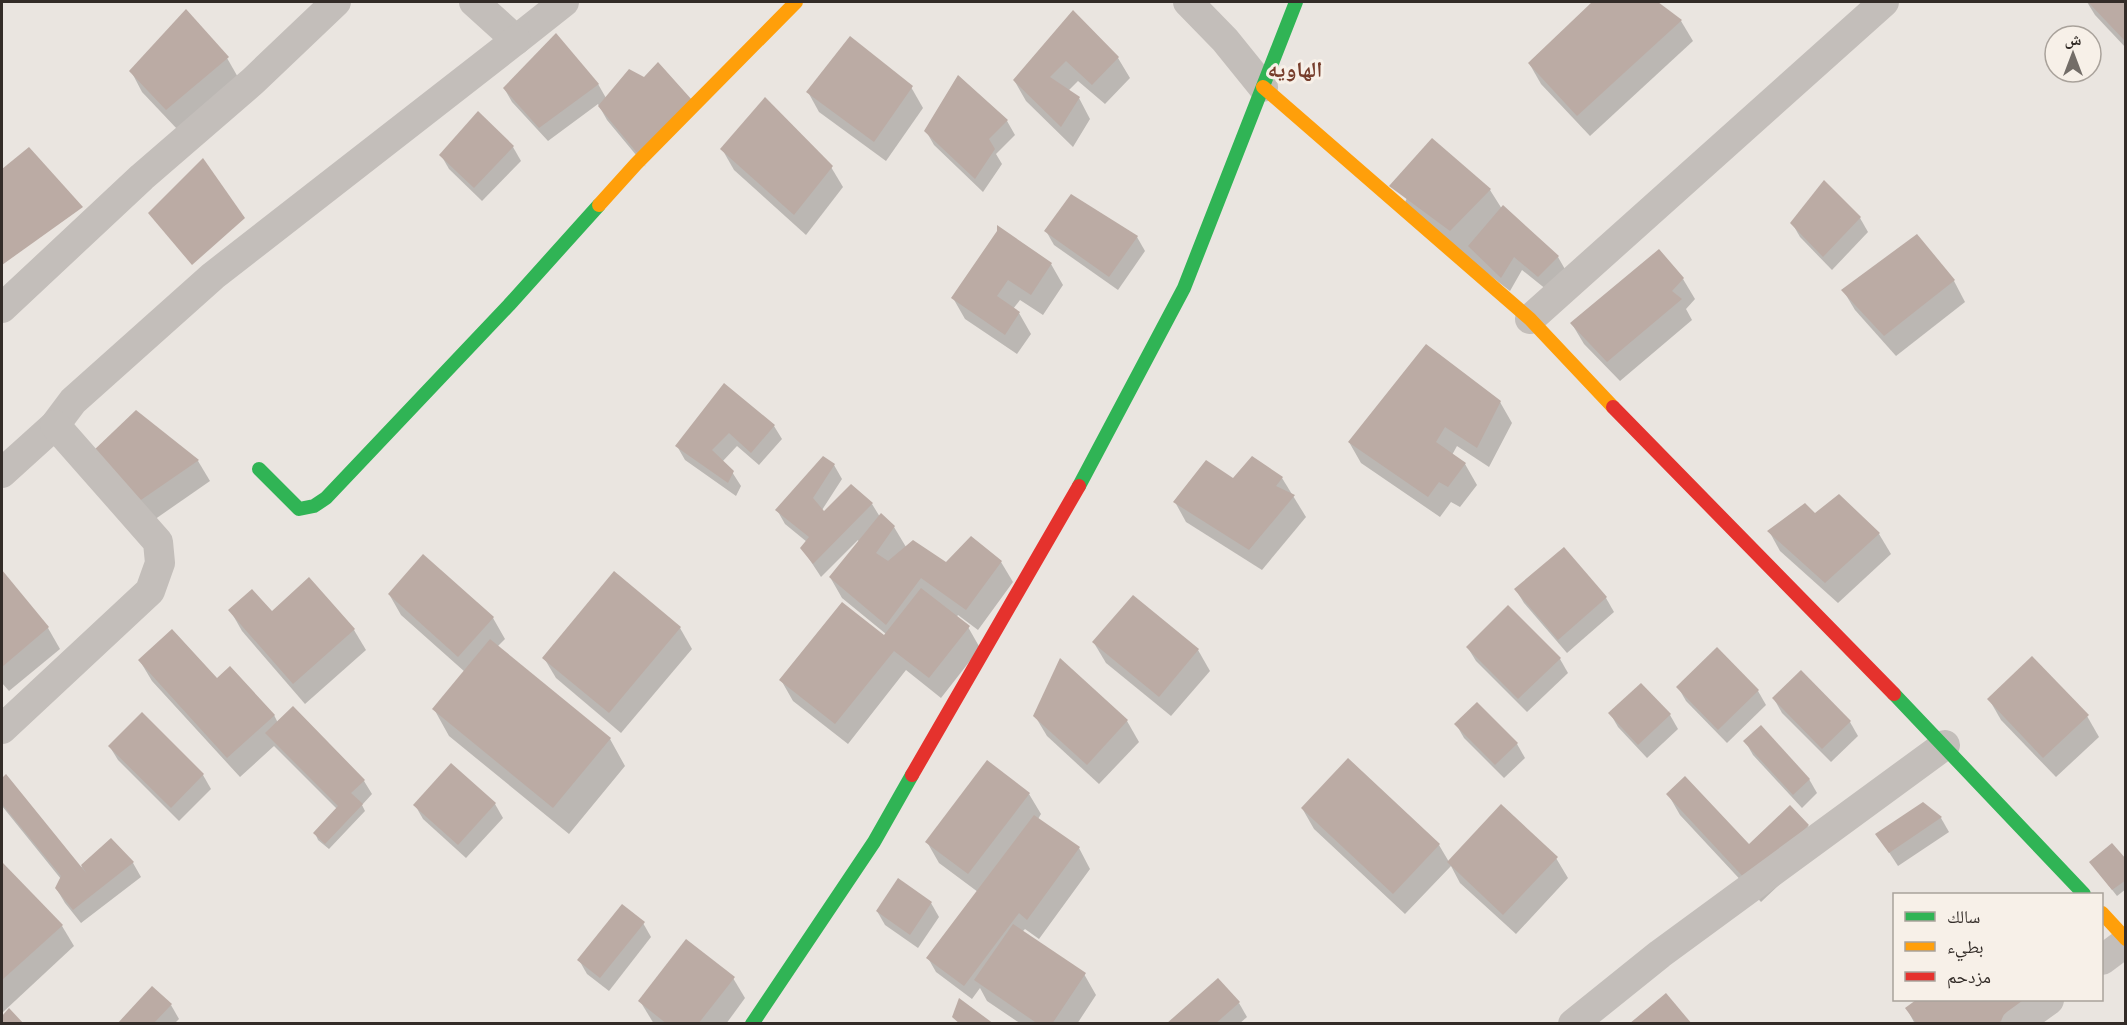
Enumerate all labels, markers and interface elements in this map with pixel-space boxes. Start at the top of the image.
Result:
north arrow [2043,24,2103,84]
text: ش [2065,30,2082,49]
district label: الهاويه [1268,56,1322,83]
legend [1893,893,2103,1001]
text: سالك [1947,906,1980,928]
text: بطيء [1947,936,1984,962]
text: مزدحم [1947,966,1991,989]

